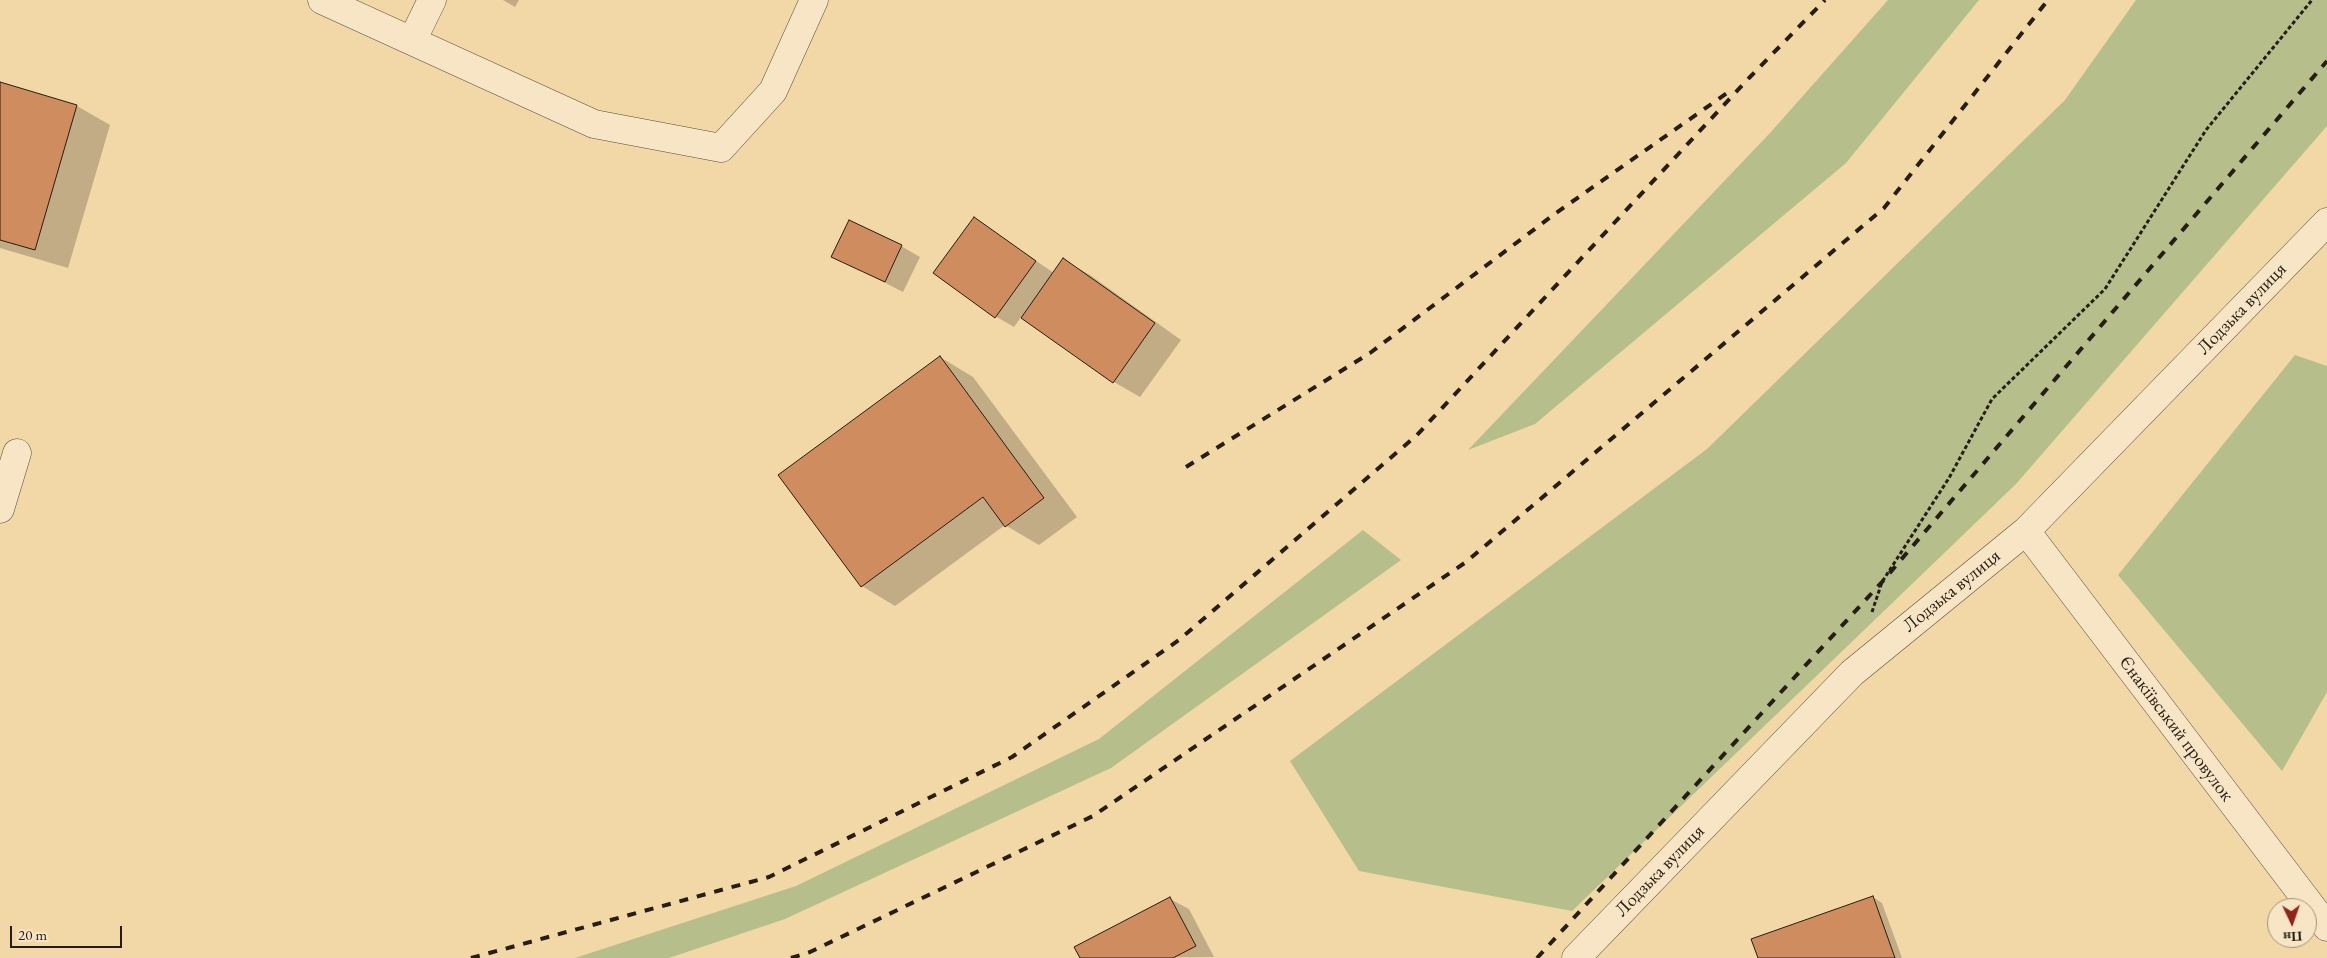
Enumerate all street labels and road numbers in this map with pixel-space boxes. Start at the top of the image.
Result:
street label: Лодзька вулиця [2192,258,2292,360]
street label: Лодзька вулиця [1899,545,2005,637]
street label: Єнакіївський провулок [2114,652,2238,806]
street label: Лодзька вулиця [1610,820,1710,922]

